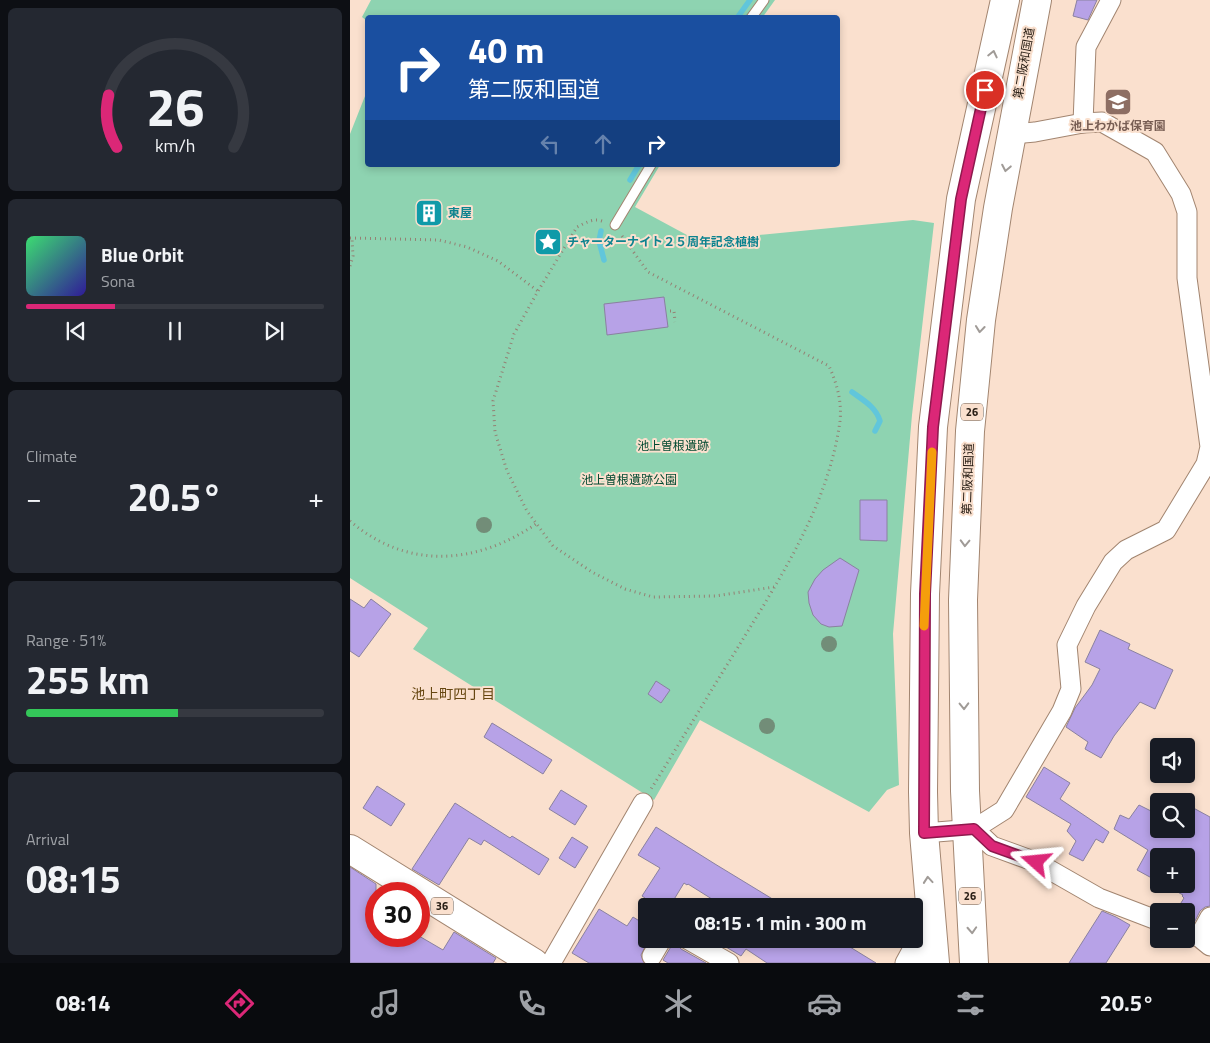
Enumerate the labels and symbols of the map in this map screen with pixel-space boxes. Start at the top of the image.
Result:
street label: 第二阪和国道 [1008,26,1039,100]
one-way arrow [987,50,998,59]
pin [964,69,1006,111]
school or university icon: 池上わかば保育園 [1103,87,1133,117]
place label: 池上わかば保育園 [1070,116,1166,135]
one-way arrow [1001,164,1011,173]
building icon: 東屋 [414,198,444,228]
place label: 東屋 [448,203,472,222]
place icon: チャーターナイト２５周年記念植樹 [533,227,563,257]
place label: チャーターナイト２５周年記念植樹 [567,232,759,251]
one-way arrow [975,325,986,333]
road number: 26 [961,404,983,421]
park label: 池上曽根遺跡 [637,436,709,455]
street label: 第二阪和国道 [957,443,978,515]
park label: 池上曽根遺跡公園 [581,470,677,489]
one-way arrow [960,540,970,547]
district label: 池上町四丁目 [411,683,495,704]
one-way arrow [959,702,969,710]
position arrow [1009,835,1061,887]
one-way arrow [923,875,934,883]
speed limit sign: 30 [365,882,430,947]
road number: 26 [959,888,981,904]
road number: 36 [431,898,453,914]
one-way arrow [967,927,978,935]

